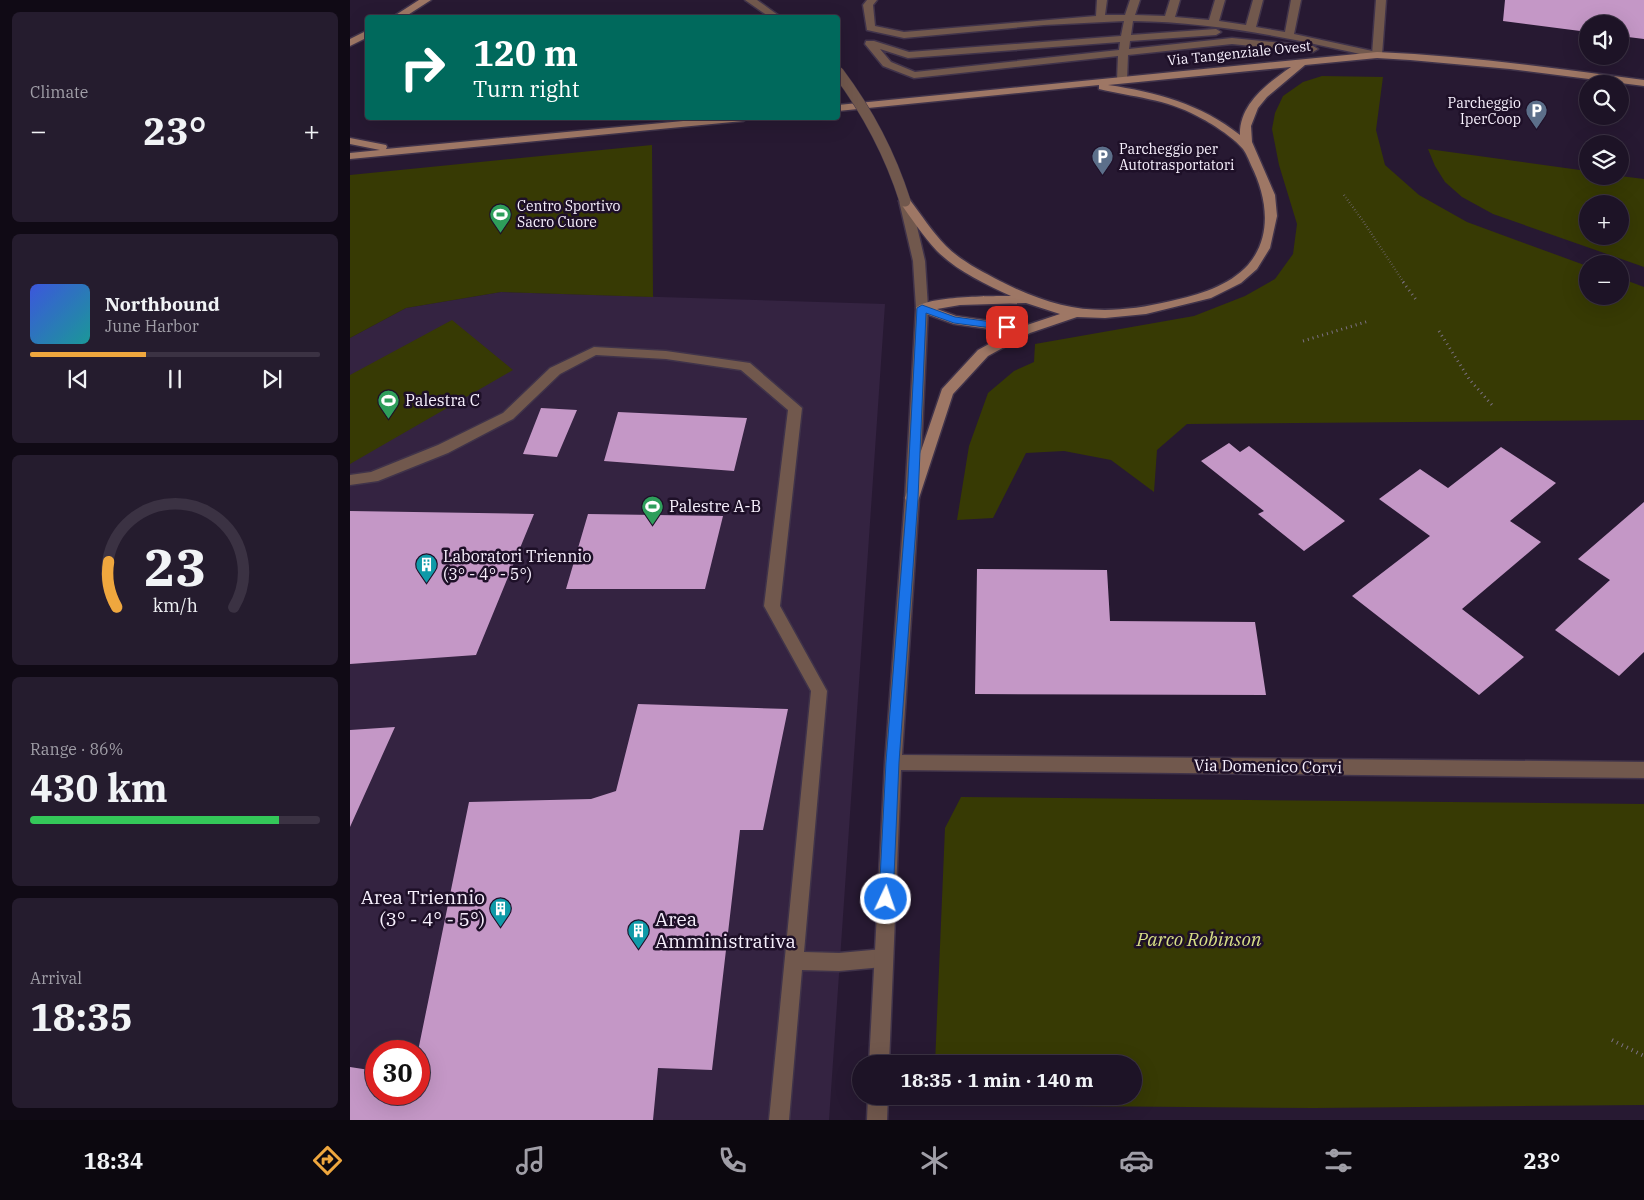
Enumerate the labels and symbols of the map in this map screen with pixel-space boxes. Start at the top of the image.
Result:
street label: Via Tangenziale Ovest [1166,37,1312,69]
place label: Parcheggio IperCoop [1448,94,1521,128]
parking icon: Parcheggio IperCoop [1525,99,1549,130]
place label: Parcheggio per Autotrasportatori [1119,140,1234,174]
parking icon: Parcheggio per Autotrasportatori [1091,145,1115,176]
place label: Centro Sportivo Sacro Cuore [517,197,620,231]
sports icon: Centro Sportivo Sacro Cuore [489,202,513,233]
pin [986,306,1028,348]
sports icon: Palestra C [377,388,401,419]
place label: Palestra C [405,390,480,410]
sports icon: Palestre A-B [641,494,665,525]
place label: Palestre A-B [669,496,761,516]
place label: Laboratori Triennio (3° - 4° - 5°) [443,546,591,584]
building icon: Laboratori Triennio (3° - 4° - 5°) [415,553,439,584]
street label: Via Domenico Corvi [1194,755,1342,777]
position arrow [859,872,911,924]
place label: Area Triennio (3° - 4° - 5°) [361,885,485,931]
building icon: Area Triennio (3° - 4° - 5°) [489,896,513,927]
place label: Area Amministrativa [655,907,796,953]
building icon: Area Amministrativa [627,918,651,949]
park label: Parco Robinson [1135,927,1262,951]
speed limit sign: 30 [365,1040,430,1105]

